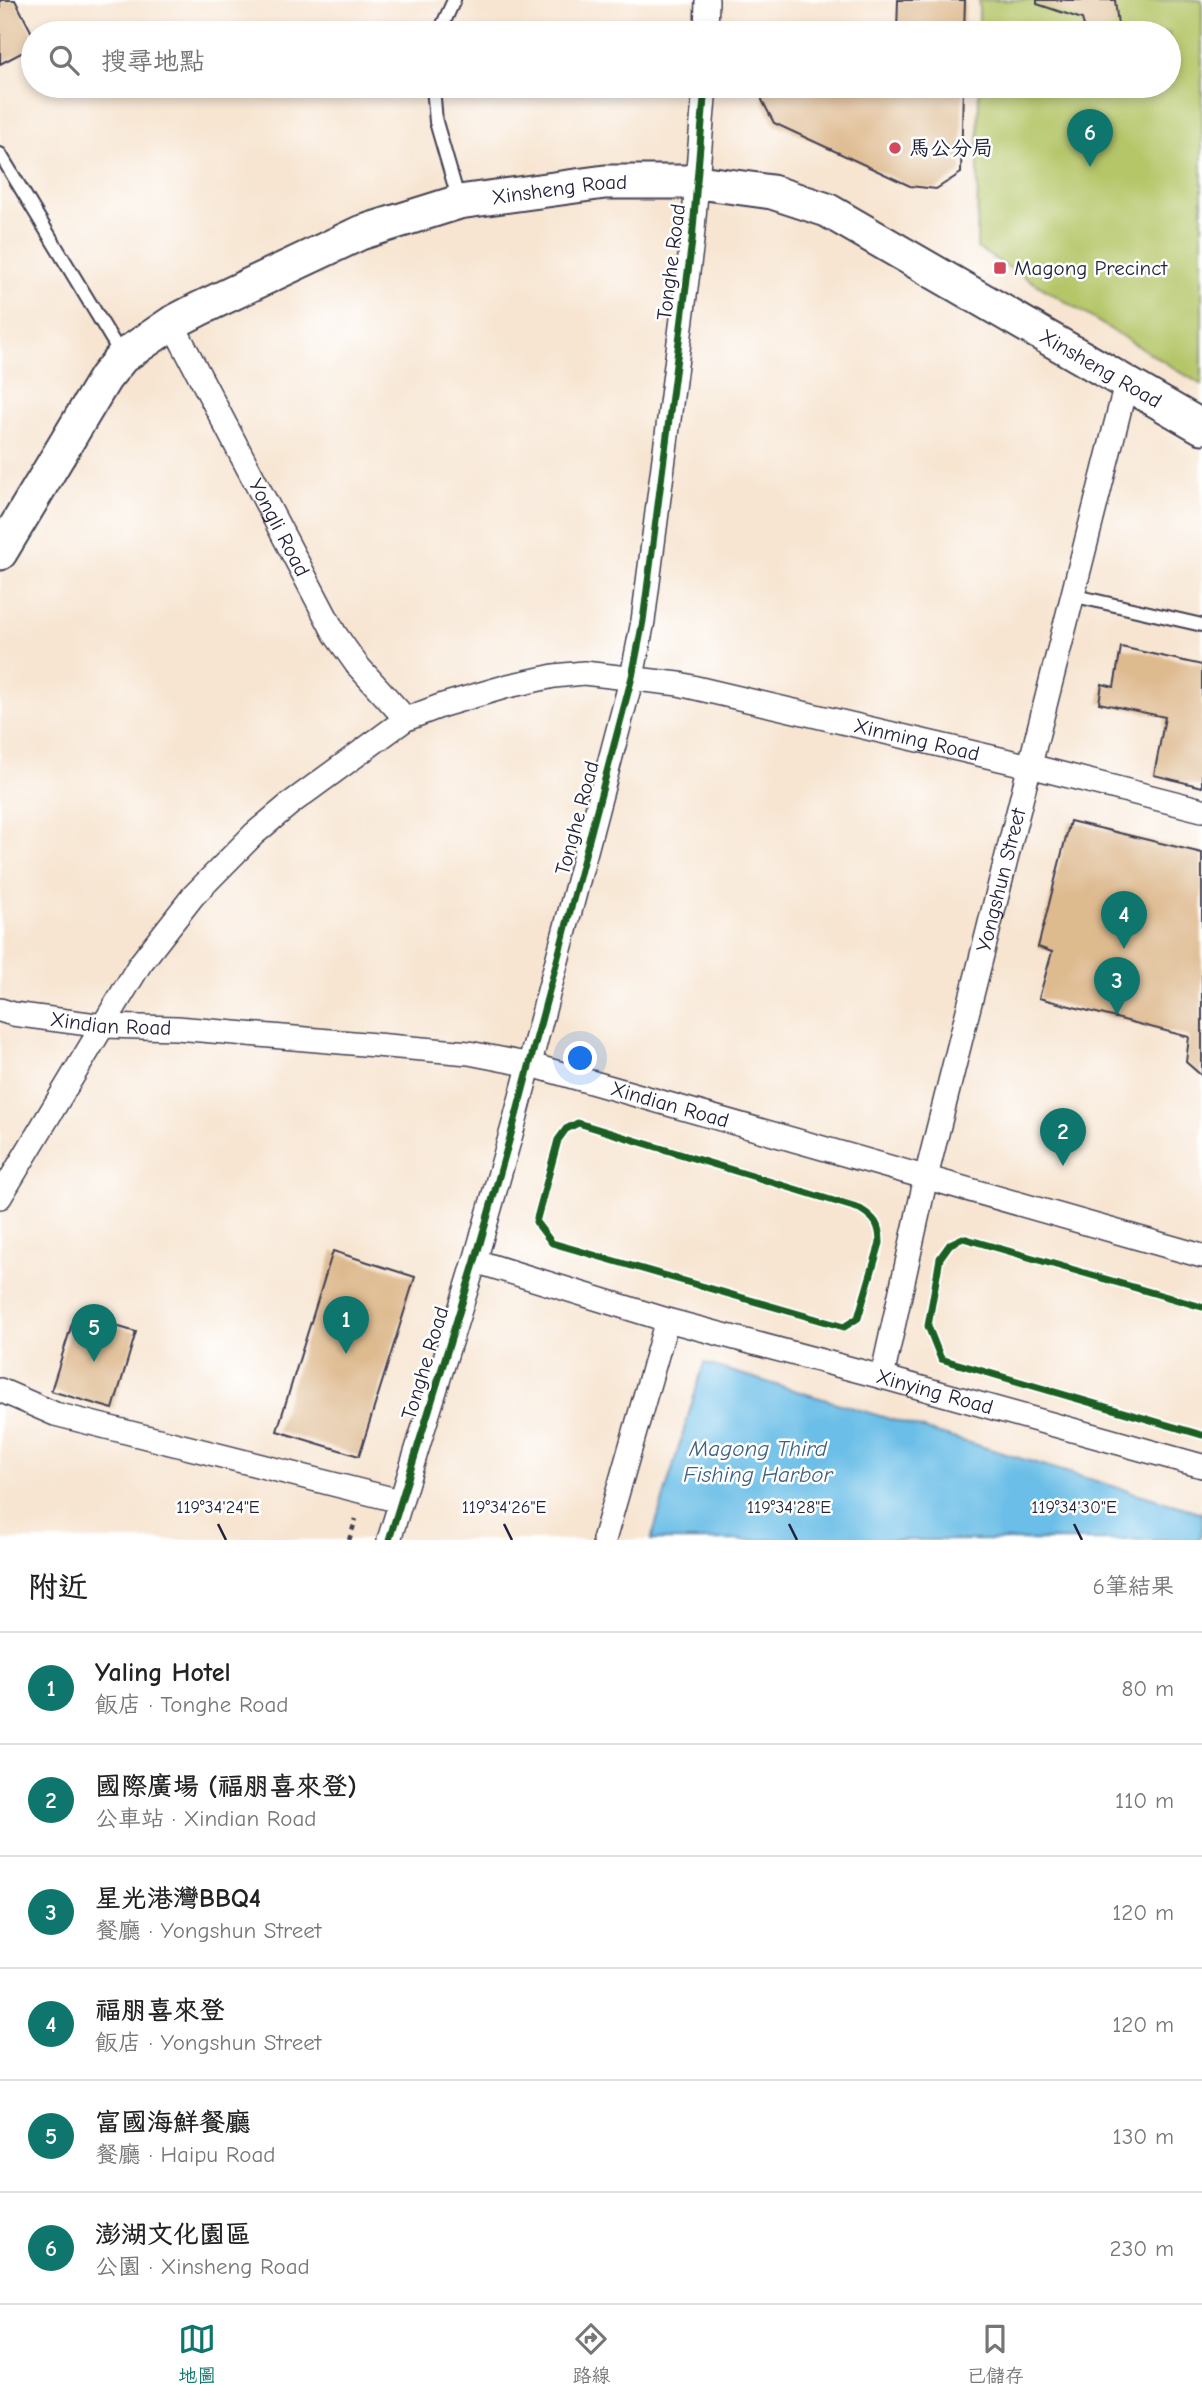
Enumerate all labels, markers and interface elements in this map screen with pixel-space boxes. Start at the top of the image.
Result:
search box [21,21,1181,98]
icon: search [45,41,83,79]
text: 搜尋地點 [101,47,205,77]
pin: 6 [1067,109,1113,167]
place label: 馬公分局 [909,136,993,160]
marker: 馬公分局 [887,140,903,156]
street label: Xinsheng Road [490,170,627,209]
street label: Tonghe Road [652,202,690,322]
place label: Magong Precinct [1014,256,1168,280]
marker: Magong Precinct [992,260,1008,276]
street label: Xinsheng Road [1036,324,1166,413]
street label: Yongli Road [244,475,315,580]
street label: Xinming Road [852,713,982,766]
street label: Tonghe Road [550,758,604,878]
street label: Yongshun Street [971,805,1031,954]
pin: 4 [1101,891,1147,949]
pin: 3 [1094,957,1140,1015]
street label: Xindian Road [49,1007,172,1040]
your location [563,1041,597,1075]
street label: Xindian Road [608,1076,732,1133]
pin: 2 [1040,1108,1086,1166]
pin: 1 [323,1296,369,1354]
pin: 5 [71,1304,117,1362]
street label: Tonghe Road [396,1304,454,1422]
street label: Xinying Road [874,1364,996,1419]
water label: Magong Third Fishing Harbor [683,1435,833,1488]
text: 119°34'24"E [176,1497,260,1518]
text: 119°34'26"E [462,1497,546,1518]
text: 119°34'28"E [747,1497,831,1518]
text: 119°34'30"E [1031,1497,1117,1518]
text: 附近 [28,1570,88,1605]
text: 6筆結果 [1093,1573,1174,1600]
text: Yaling Hotel [95,1658,231,1688]
text: 1 [46,1675,56,1702]
text: 80 m [1121,1675,1174,1702]
text: 飯店 · Tonghe Road [95,1691,289,1718]
text: 國際廣場 (福朋喜來登) [95,1772,357,1802]
text: 2 [45,1787,57,1814]
text: 110 m [1115,1787,1174,1814]
text: 公車站 · Xindian Road [95,1805,316,1832]
text: 星光港灣BBQ4 [95,1884,261,1914]
text: 3 [45,1899,57,1926]
text: 120 m [1112,1899,1174,1926]
text: 餐廳 · Yongshun Street [95,1917,321,1944]
text: 福朋喜來登 [95,1996,225,2026]
text: 4 [46,2011,56,2038]
text: 120 m [1112,2011,1174,2038]
text: 飯店 · Yongshun Street [95,2029,321,2056]
text: 富國海鮮餐廳 [95,2108,251,2138]
text: 5 [45,2123,57,2150]
text: 130 m [1113,2123,1174,2150]
text: 餐廳 · Haipu Road [95,2141,275,2168]
text: 澎湖文化園區 [95,2220,251,2250]
text: 6 [45,2235,57,2262]
text: 230 m [1110,2235,1174,2262]
text: 公園 · Xinsheng Road [95,2253,310,2280]
tab: 地圖 [178,2320,216,2387]
tab: 路線 [572,2320,611,2387]
tab: 已儲存 [967,2320,1024,2387]

